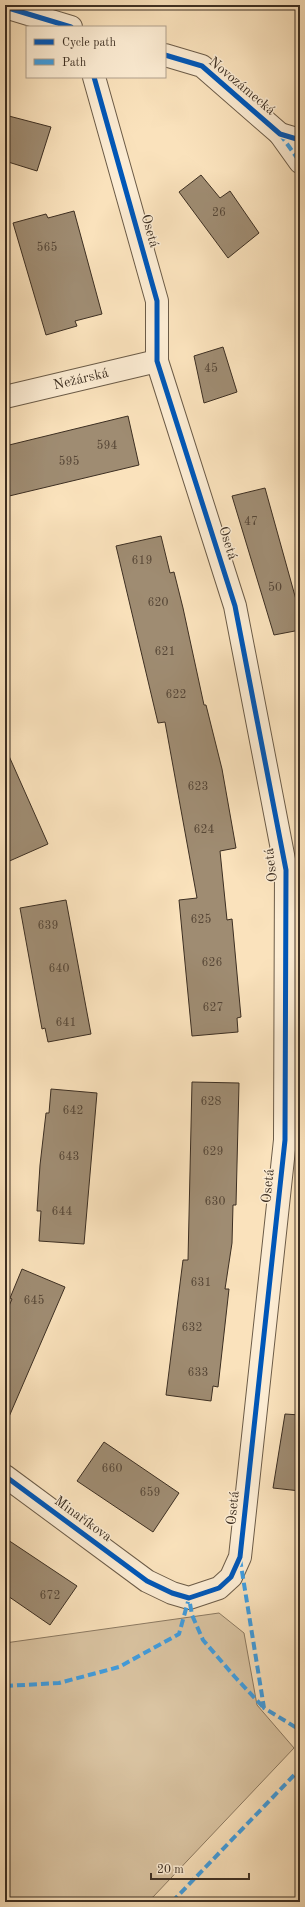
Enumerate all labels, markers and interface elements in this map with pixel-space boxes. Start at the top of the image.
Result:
legend [26,26,166,78]
text: Cycle path [62,37,117,49]
street label: Novozámecká [206,54,278,118]
text: Path [62,57,87,69]
house number: 26 [212,207,226,219]
street label: Osetá [139,213,161,249]
house number: 565 [37,241,57,254]
house number: 45 [204,362,218,375]
street label: Nežárská [52,366,110,392]
house number: 594 [97,439,117,452]
house number: 595 [59,455,79,468]
house number: 47 [244,516,258,528]
street label: Osetá [216,525,240,561]
house number: 619 [132,555,152,567]
house number: 50 [268,581,282,594]
house number: 620 [148,597,168,609]
house number: 621 [155,646,175,658]
house number: 622 [166,689,186,701]
house number: 623 [188,781,208,793]
house number: 624 [194,824,214,836]
street label: Osetá [262,847,280,883]
house number: 625 [191,913,211,926]
house number: 639 [38,920,58,932]
house number: 626 [202,957,222,969]
house number: 640 [49,963,69,975]
house number: 627 [203,1002,223,1014]
house number: 641 [56,1017,76,1029]
house number: 628 [201,1096,221,1108]
house number: 642 [63,1105,83,1117]
house number: 629 [203,1146,223,1158]
house number: 643 [59,1151,79,1163]
street label: Osetá [259,1168,277,1204]
house number: 630 [205,1196,225,1208]
house number: 644 [52,1206,72,1218]
house number: 631 [191,1277,211,1289]
house number: 645 [24,1294,44,1307]
house number: 632 [182,1322,202,1334]
house number: 633 [188,1367,208,1379]
house number: 660 [102,1463,122,1475]
house number: 659 [140,1486,160,1499]
street label: Osetá [224,1490,242,1526]
street label: Minaříkova [52,1494,114,1544]
house number: 672 [40,1590,60,1602]
scale bar [151,1855,249,1881]
text: 20 m [157,1864,184,1876]

